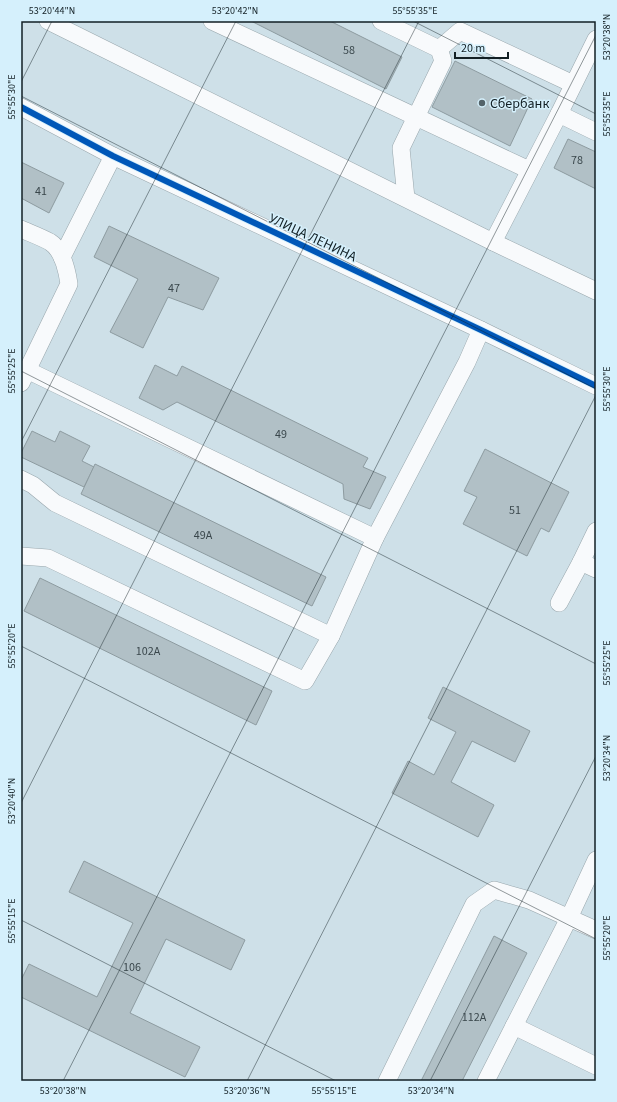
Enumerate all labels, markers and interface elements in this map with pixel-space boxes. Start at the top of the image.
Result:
text: 53°20'44"N [29,4,75,18]
text: 53°20'42"N [212,4,258,18]
text: 55°55'35"E [392,4,438,18]
text: 53°20'38"N [600,14,614,60]
scale bar [455,34,508,60]
text: 20 m [461,40,485,57]
house number: 58 [343,42,355,59]
text: 55°55'30"E [5,74,19,120]
text: 55°55'35"E [600,91,614,137]
place label: Сбербанк [490,94,549,114]
marker: Сбербанк [477,98,487,108]
house number: 78 [571,152,583,169]
house number: 41 [35,183,47,200]
street label: УЛИЦА ЛЕНИНА [265,209,360,267]
house number: 47 [168,280,180,297]
text: 55°55'25"E [5,348,19,394]
text: 55°55'30"E [600,366,614,412]
house number: 49 [275,426,287,443]
house number: 51 [509,502,521,519]
house number: 49А [194,527,213,544]
text: 55°55'20"E [5,623,19,669]
text: 55°55'25"E [600,640,614,686]
house number: 102А [136,643,161,660]
text: 53°20'34"N [600,735,614,781]
text: 53°20'40"N [5,778,19,824]
text: 55°55'15"E [5,898,19,944]
text: 55°55'20"E [600,915,614,961]
house number: 106 [123,959,141,976]
house number: 112А [462,1009,487,1026]
text: 53°20'38"N [40,1084,86,1098]
text: 53°20'36"N [224,1084,270,1098]
text: 55°55'15"E [311,1084,357,1098]
text: 53°20'34"N [408,1084,454,1098]

